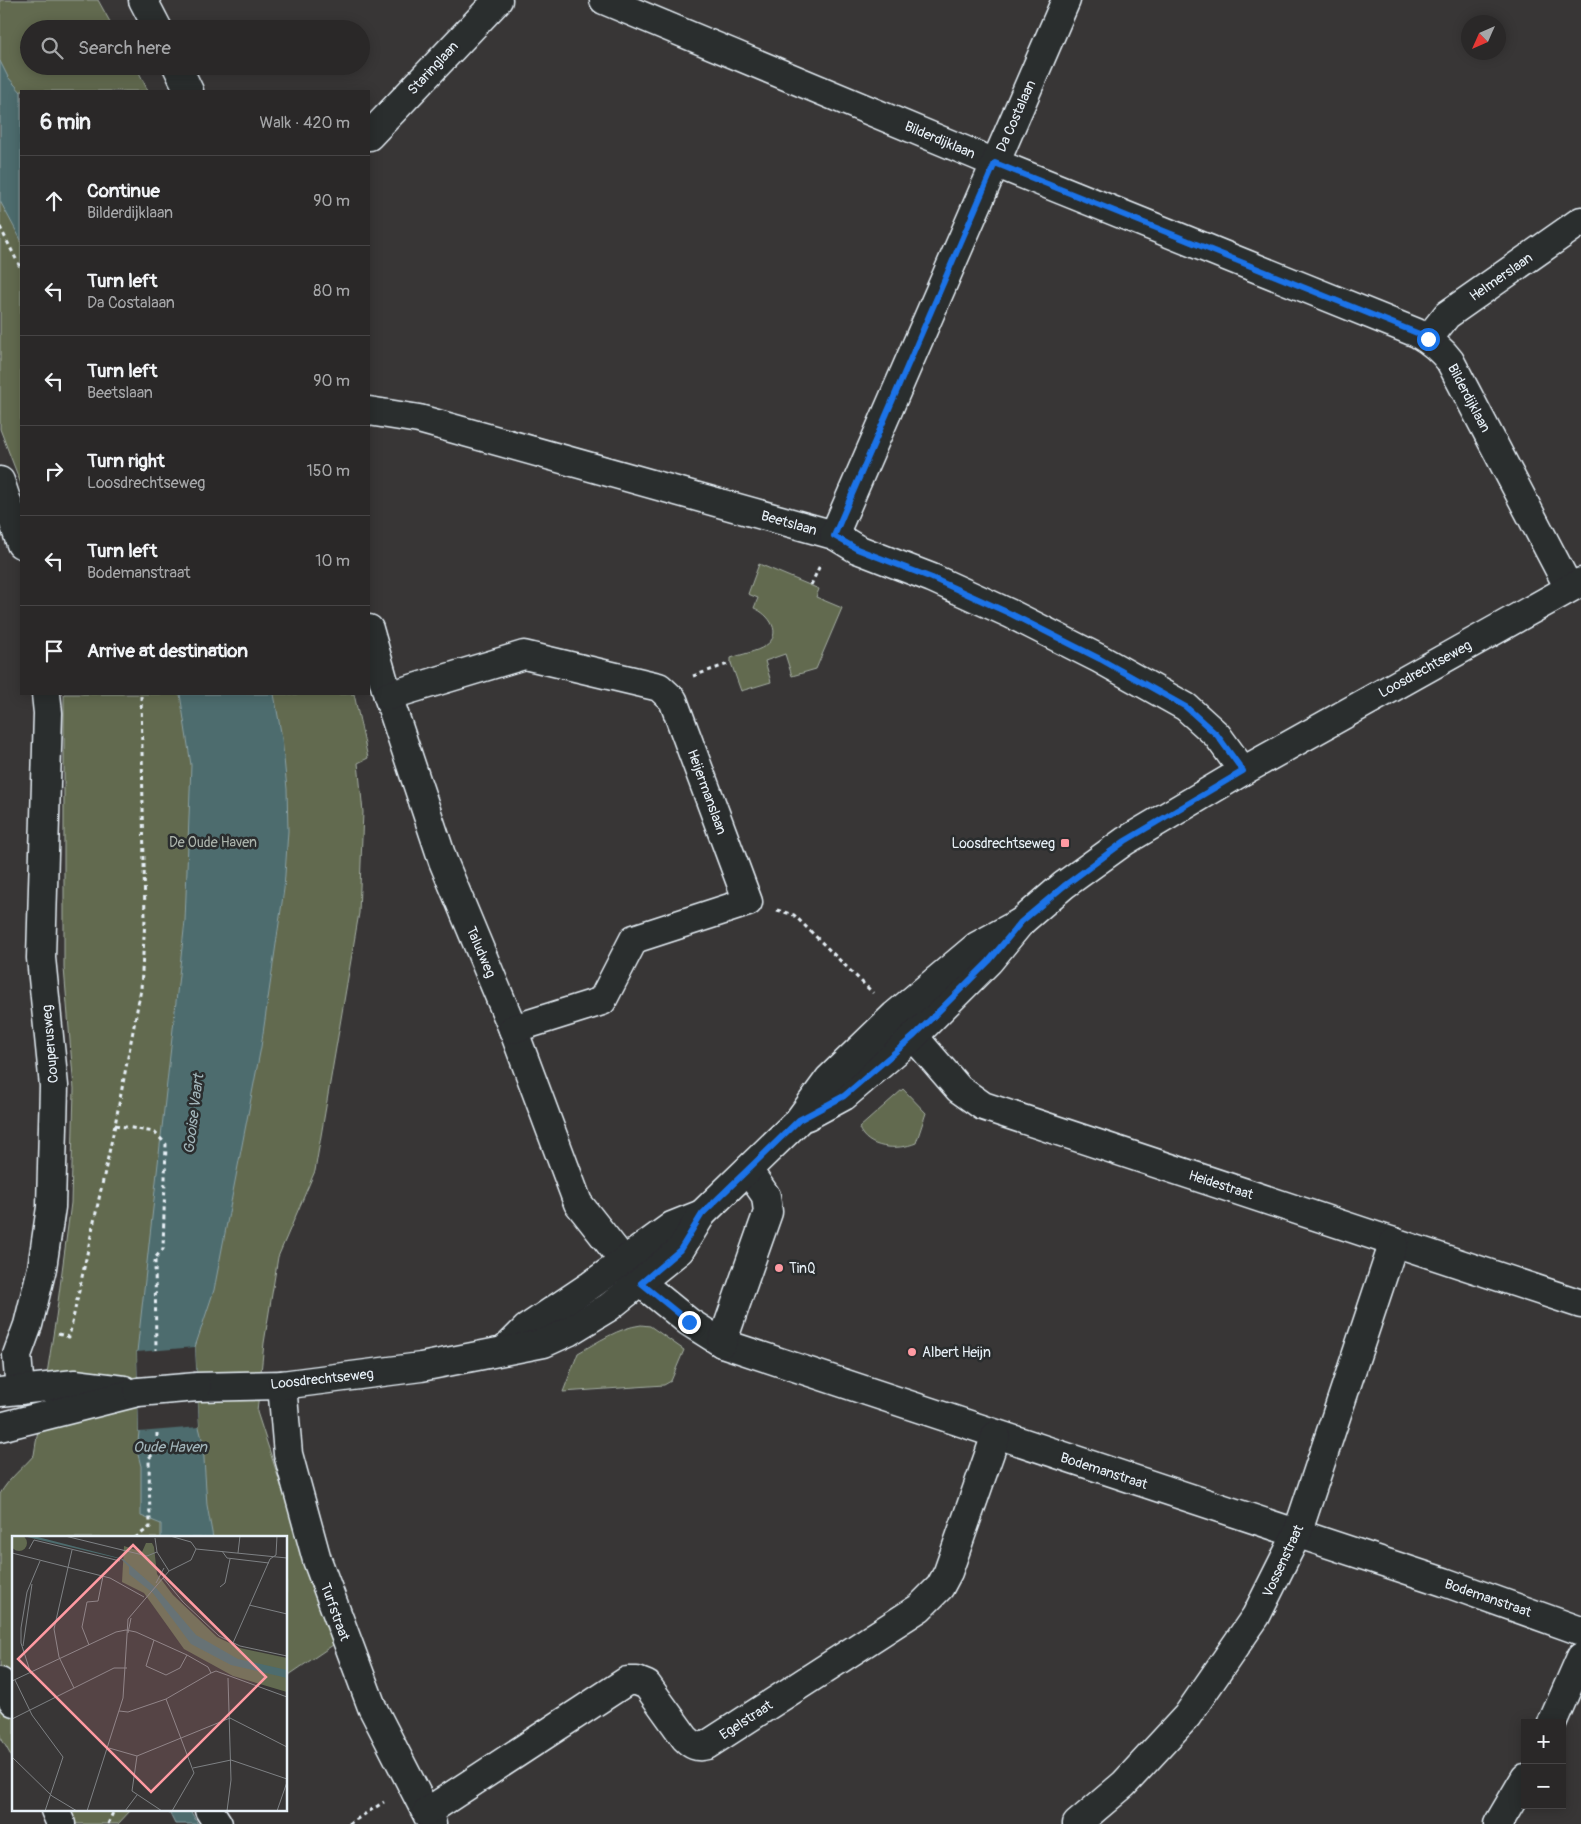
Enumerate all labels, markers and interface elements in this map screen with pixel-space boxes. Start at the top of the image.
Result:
north arrow [1461,15,1506,60]
search box [20,20,370,75]
icon: search [38,34,66,62]
text: Search here [78,36,171,60]
street label: Staringlaan [404,38,462,98]
street label: Da Costalaan [993,77,1039,155]
text: 6 min [40,109,91,136]
text: Walk · 420 m [259,113,350,133]
street label: Bilderdijklaan [902,117,978,163]
text: Continue [87,179,160,203]
icon: ahead [40,187,68,215]
text: 90 m [313,191,350,211]
text: Bilderdijklaan [87,203,173,223]
street label: Helmerslaan [1466,249,1536,305]
text: Turn left [87,269,157,293]
icon: left [40,277,68,305]
text: 80 m [313,281,350,301]
text: Da Costalaan [87,293,175,313]
route start [1417,328,1440,351]
text: Turn left [87,359,157,383]
street label: Bilderdijklaan [1444,361,1494,435]
icon: left [40,367,68,395]
text: 90 m [313,371,350,391]
text: Beetslaan [87,383,153,403]
text: Turn right [87,449,165,473]
icon: right [40,457,68,485]
text: 150 m [306,461,350,481]
text: Loosdrechtseweg [87,473,205,493]
street label: Beetslaan [759,507,819,539]
text: Turn left [87,539,157,563]
icon: left [40,547,68,575]
text: 10 m [315,551,350,571]
text: Bodemanstraat [87,563,190,583]
street label: Loosdrechtseweg [1376,636,1474,702]
icon: arrive [40,637,68,665]
text: Arrive at destination [87,639,248,663]
street label: Heijermanslaan [684,747,730,837]
park label: De Oude Haven [169,834,257,851]
place label: Loosdrechtseweg [951,835,1055,852]
marker: Loosdrechtseweg [1059,837,1071,849]
street label: Taludweg [463,924,499,980]
street label: Couperusweg [38,1004,62,1084]
water label: Gooise Vaart [180,1071,209,1155]
street label: Heidestraat [1187,1167,1256,1204]
place label: TinQ [789,1260,816,1277]
marker: TinQ [773,1262,785,1274]
route end [678,1311,701,1334]
place label: Albert Heijn [922,1344,991,1361]
marker: Albert Heijn [906,1346,918,1358]
street label: Loosdrechtseweg [270,1365,374,1393]
water label: Oude Haven [133,1438,209,1457]
street label: Bodemanstraat [1058,1449,1150,1493]
street label: Vossenstraat [1259,1522,1307,1600]
inset map [12,1536,288,1812]
street label: Bodemanstraat [1442,1575,1534,1621]
street label: Turfstraat [317,1581,353,1644]
street label: Egelstraat [716,1696,776,1743]
map controls [1521,1719,1566,1809]
button: + [1521,1719,1566,1764]
button: − [1521,1764,1566,1809]

